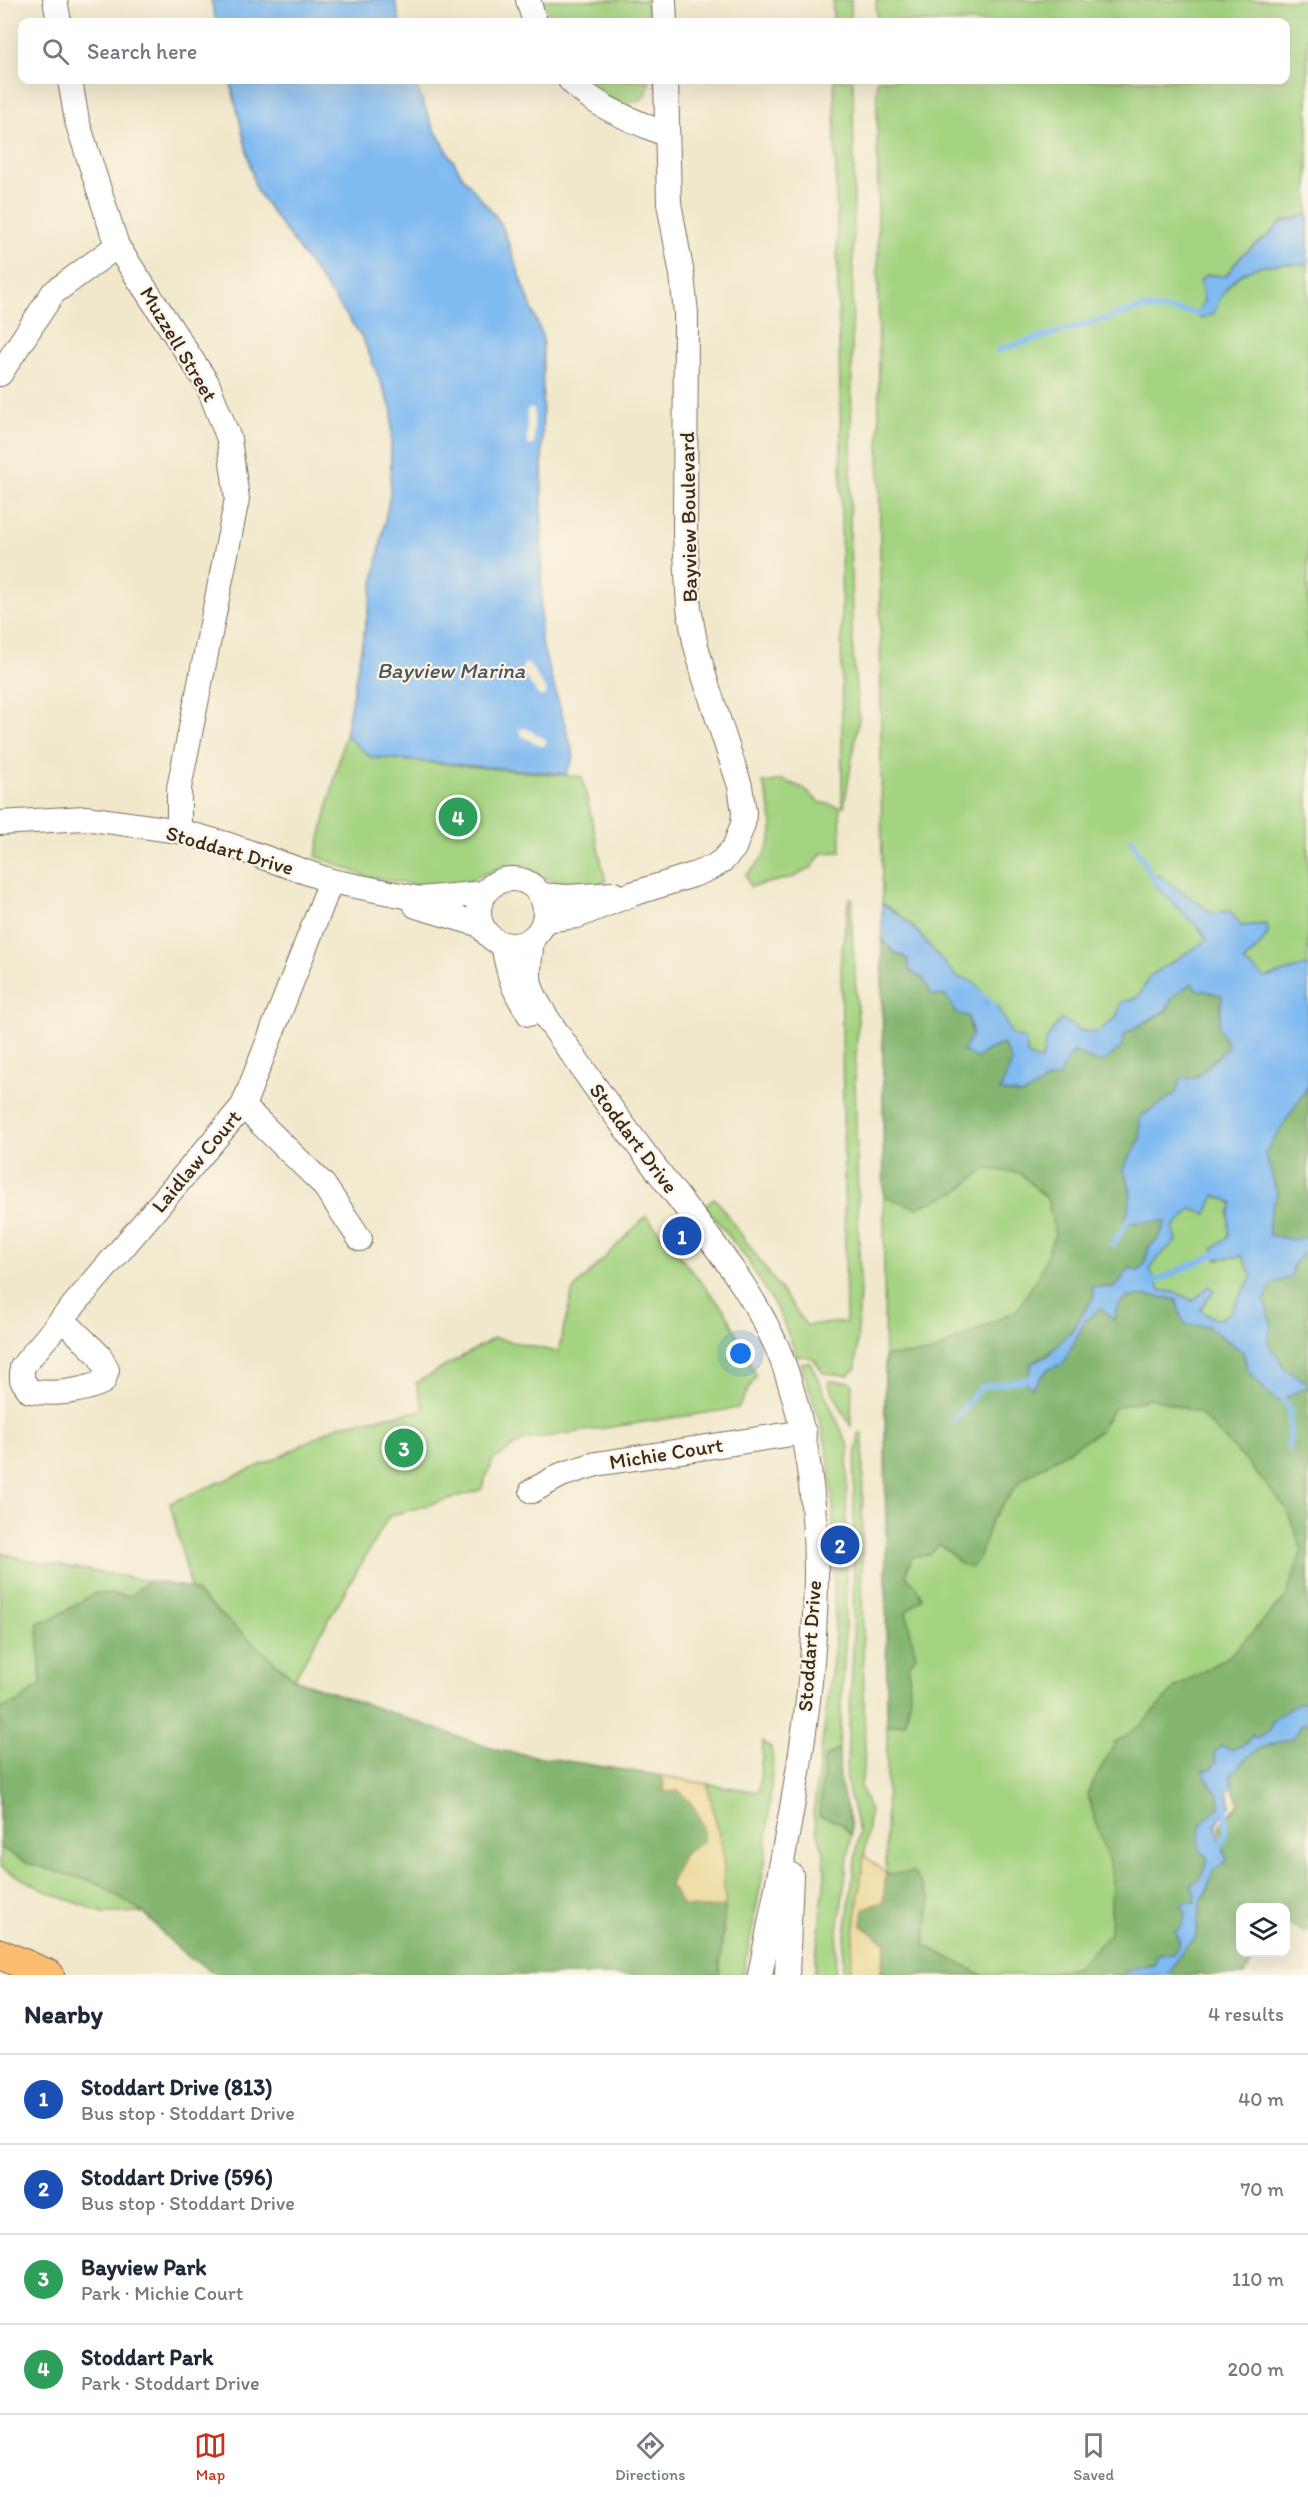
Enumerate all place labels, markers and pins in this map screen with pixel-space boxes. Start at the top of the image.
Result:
pin: 4 [438,794,478,840]
pin: 1 [662,1214,702,1258]
pin: 3 [384,1426,424,1470]
pin: 2 [820,1522,860,1568]

